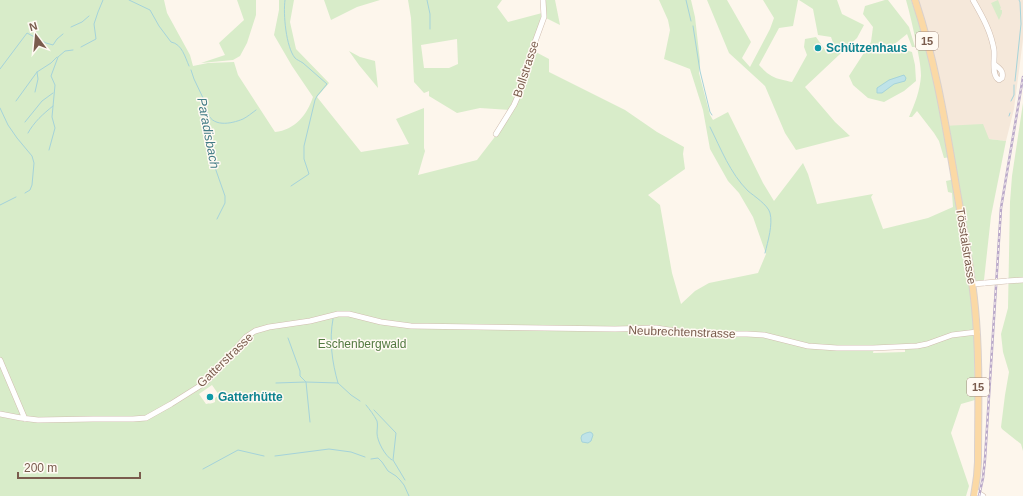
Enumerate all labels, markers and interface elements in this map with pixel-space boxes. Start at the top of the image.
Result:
north arrow [16,16,56,56]
text: N [28,20,39,33]
road number: 15 [916,32,938,50]
street label: Bollstrasse [510,39,542,99]
place label: Schützenhaus [826,41,908,55]
marker: Schützenhaus [813,43,823,53]
water label: Paradisbach [194,96,223,170]
street label: Tösstalstrasse [953,207,979,286]
street label: Neubrechtenstrasse [628,323,736,341]
street label: Gatterstrasse [194,330,256,390]
park label: Eschenbergwald [318,337,406,351]
road number: 15 [967,378,989,396]
place label: Gatterhütte [218,390,283,404]
marker: Gatterhütte [205,392,215,402]
scale bar [18,454,140,480]
text: 200 m [24,461,57,475]

